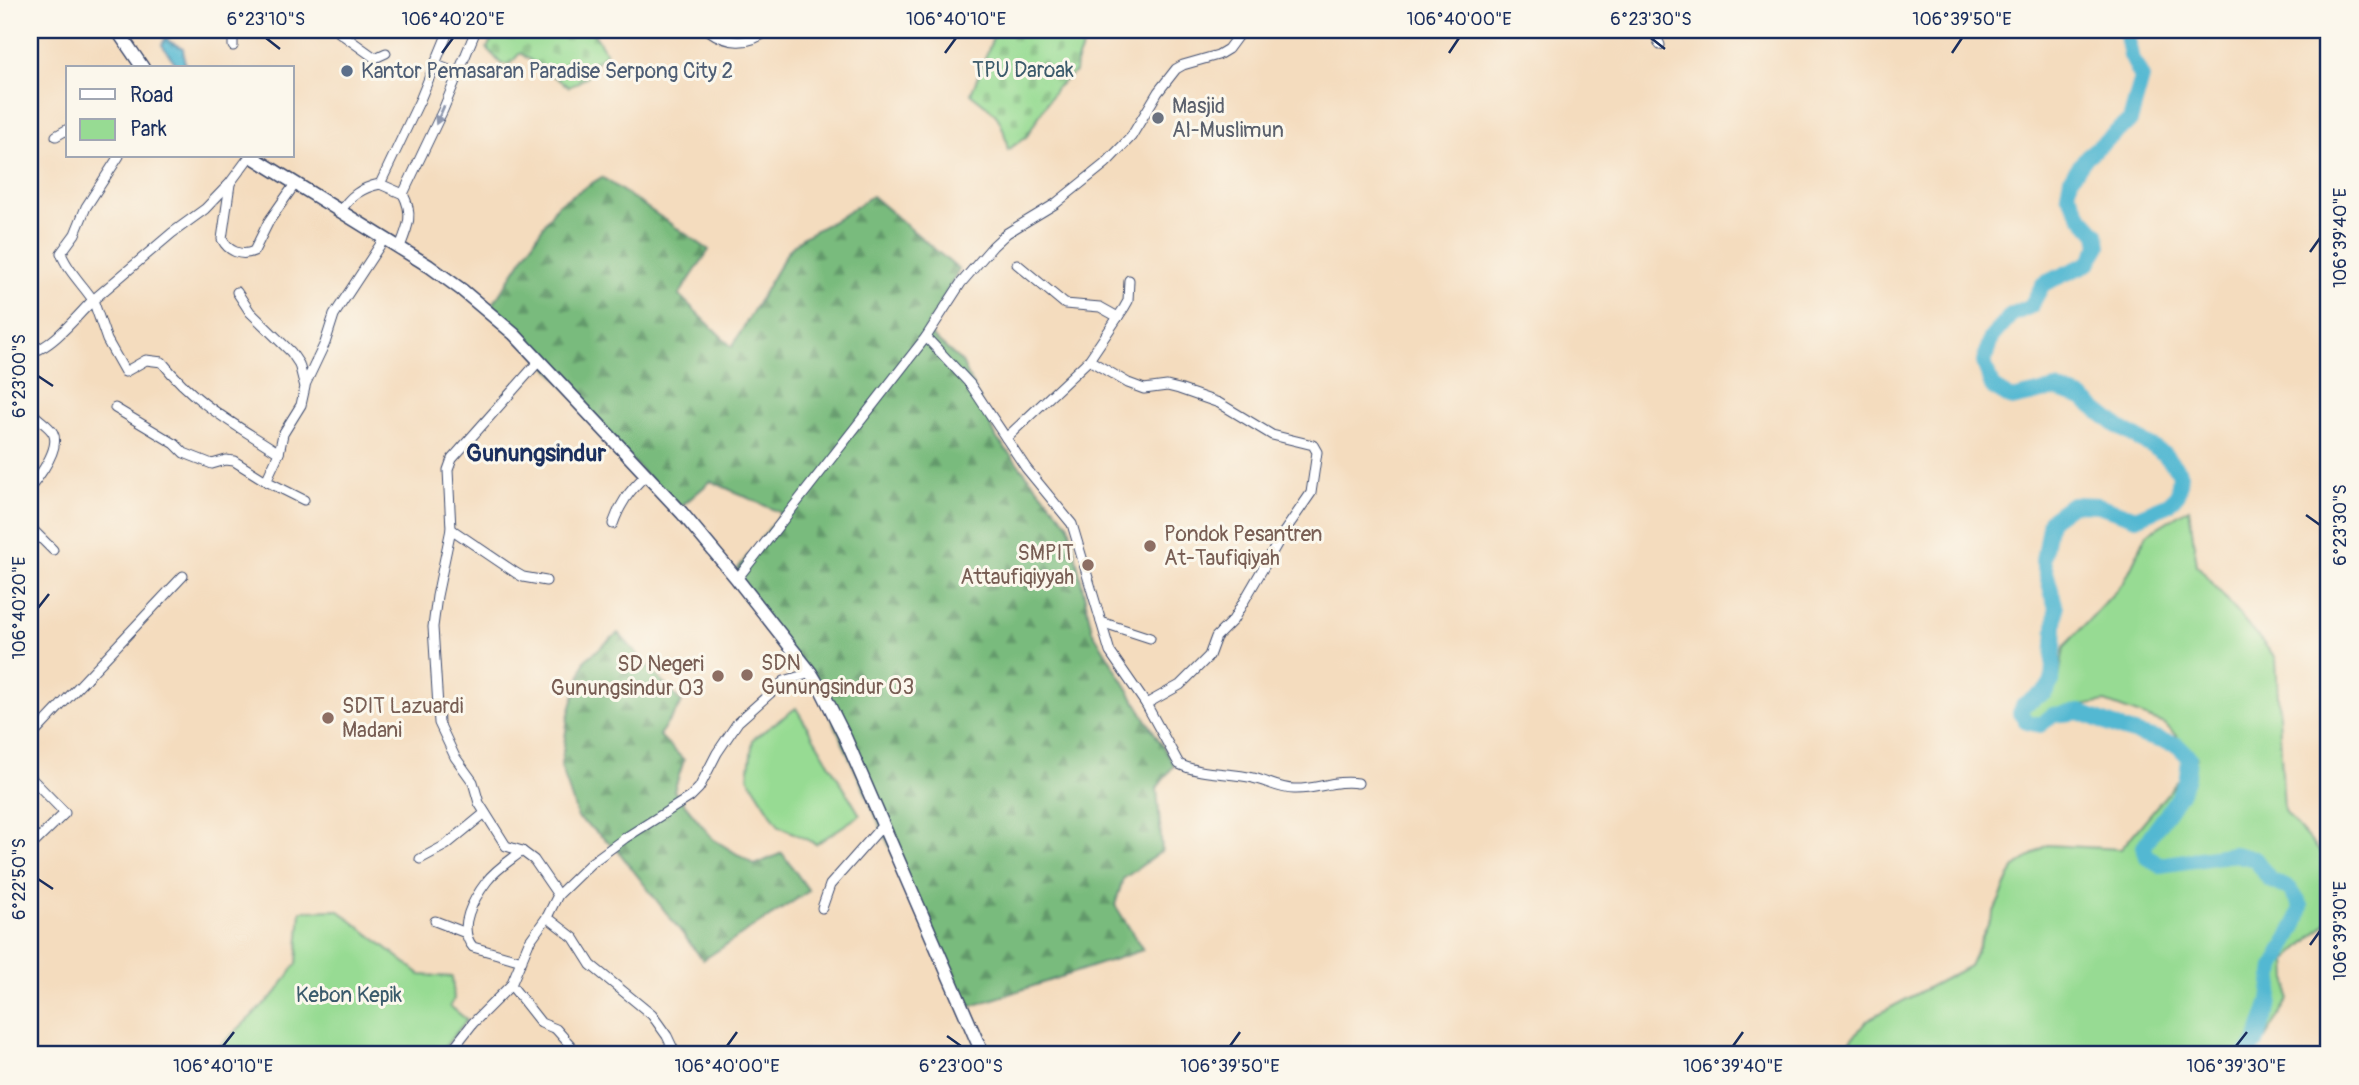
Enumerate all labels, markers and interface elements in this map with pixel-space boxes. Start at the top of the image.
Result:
text: 6°23'10"S [227,8,305,31]
text: 106°40'20"E [401,8,505,31]
text: 106°40'10"E [906,8,1006,31]
text: 106°40'00"E [1406,8,1512,31]
text: 6°23'30"S [1610,8,1692,31]
text: 106°39'50"E [1912,8,2012,31]
park label: TPU Daroak [972,57,1074,84]
place label: Kantor Pemasaran Paradise Serpong City 2 [361,58,733,85]
marker: Kantor Pemasaran Paradise Serpong City 2 [339,63,355,79]
legend [66,66,294,158]
text: Road [130,82,174,109]
place label: Masjid Al-Muslimun [1172,93,1284,144]
one-way arrow [434,105,446,125]
marker: Masjid Al-Muslimun [1150,110,1166,126]
text: Park [130,116,167,143]
text: 106°39'40"E [2329,188,2352,288]
text: 6°23'00"S [8,334,31,418]
district label: Gunungsindur [466,439,606,468]
text: 6°23'30"S [2329,484,2352,566]
place label: Pondok Pesantren At-Taufiqiyah [1164,521,1323,572]
marker: Pondok Pesantren At-Taufiqiyah [1142,538,1158,554]
place label: SMPIT Attaufiqiyyah [960,540,1074,591]
text: 106°40'20"E [8,556,31,660]
marker: SMPIT Attaufiqiyyah [1080,557,1096,573]
place label: SDN Gunungsindur 03 [761,650,914,701]
place label: SD Negeri Gunungsindur 03 [551,651,704,702]
marker: SDN Gunungsindur 03 [739,667,755,683]
marker: SD Negeri Gunungsindur 03 [710,668,726,684]
place label: SDIT Lazuardi Madani [342,693,464,744]
marker: SDIT Lazuardi Madani [320,710,336,726]
text: 6°22'50"S [8,838,31,920]
text: 106°39'30"E [2329,881,2352,981]
park label: Kebon Kepik [296,982,402,1009]
text: 106°40'10"E [173,1055,273,1078]
text: 106°40'00"E [674,1055,780,1078]
text: 6°23'00"S [919,1055,1003,1078]
text: 106°39'50"E [1180,1055,1280,1078]
text: 106°39'40"E [1683,1055,1783,1078]
text: 106°39'30"E [2186,1055,2286,1078]

